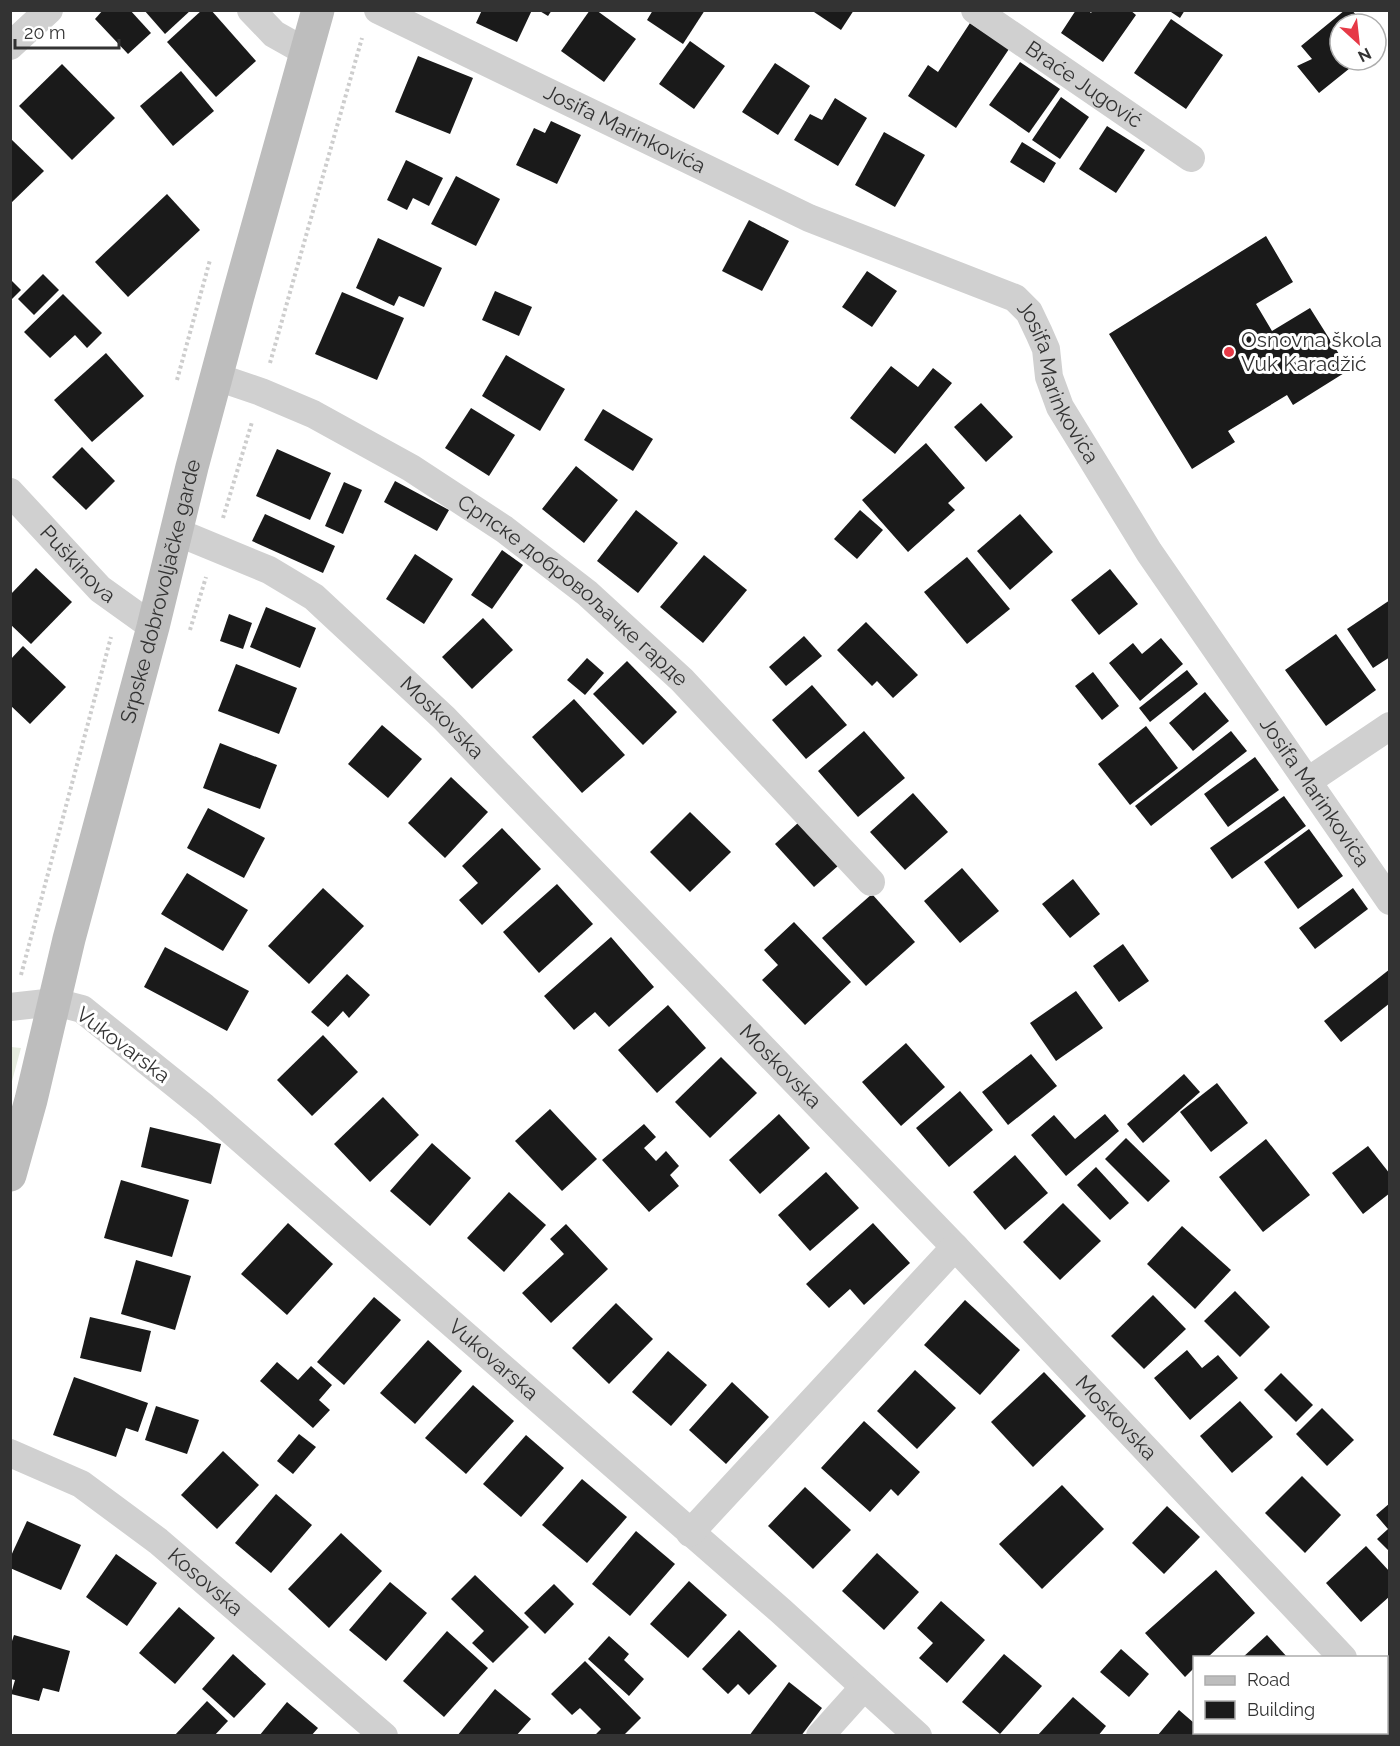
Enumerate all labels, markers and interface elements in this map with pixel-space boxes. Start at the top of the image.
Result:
scale bar [15,12,118,50]
north arrow [1328,12,1388,72]
text: 20 m [24,22,66,43]
street label: Braće Jugović [1021,35,1147,133]
text: N [1355,44,1374,66]
street label: Josifa Marinkovića [540,79,710,178]
street label: Josifa Marinkovića [1012,295,1105,468]
place label: Osnovna škola Vuk Karadžić [1241,327,1382,376]
marker: Osnovna škola Vuk Karadžić [1222,345,1236,359]
street label: Srpske dobrovoljačke garde [115,456,206,726]
street label: Српске добровољачке гарде [453,489,693,691]
street label: Puškinova [35,520,120,608]
street label: Moskovska [395,671,489,764]
street label: Josifa Marinkovića [1255,712,1376,871]
street label: Vukovarska [71,1001,175,1088]
street label: Moskovska [735,1019,827,1113]
street label: Vukovarska [444,1314,544,1405]
street label: Moskovska [1071,1370,1162,1465]
street label: Kosovska [163,1542,249,1621]
legend [1193,1656,1388,1734]
text: Road [1247,1669,1290,1690]
text: Building [1247,1699,1315,1720]

